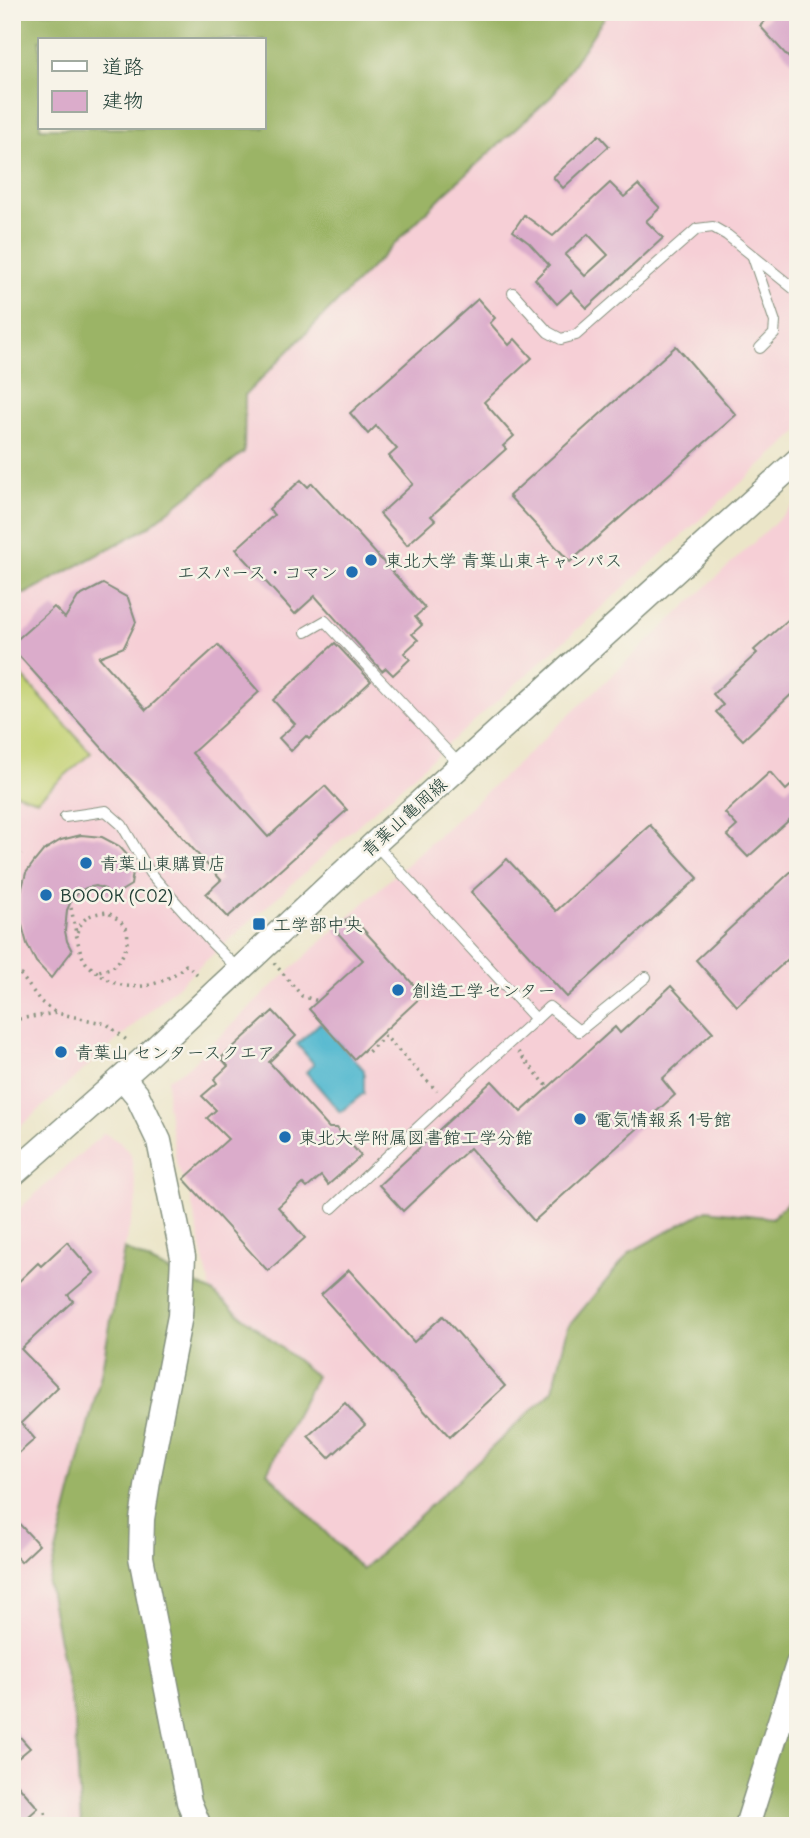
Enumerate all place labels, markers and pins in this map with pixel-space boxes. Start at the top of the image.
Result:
place label: 東北大学 青葉山東キャンパス [385,549,623,572]
marker: 東北大学 青葉山東キャンパス [363,552,379,568]
place label: エスパース・コマン [177,561,338,584]
marker: エスパース・コマン [344,564,360,580]
place label: 青葉山東購買店 [100,852,226,875]
marker: 青葉山東購買店 [78,855,94,871]
place label: BOOOK (C02) [60,884,173,907]
marker: BOOOK (C02) [38,887,54,903]
place label: 工学部中央 [273,913,363,936]
marker: 工学部中央 [251,916,267,932]
place label: 創造工学センター [412,979,555,1002]
marker: 創造工学センター [390,982,406,998]
place label: 青葉山 センタースクエア [75,1041,275,1064]
marker: 青葉山 センタースクエア [53,1044,69,1060]
place label: 電気情報系 1号館 [594,1108,731,1131]
marker: 電気情報系 1号館 [572,1111,588,1127]
place label: 東北大学附属図書館工学分館 [299,1126,533,1149]
marker: 東北大学附属図書館工学分館 [277,1129,293,1145]

